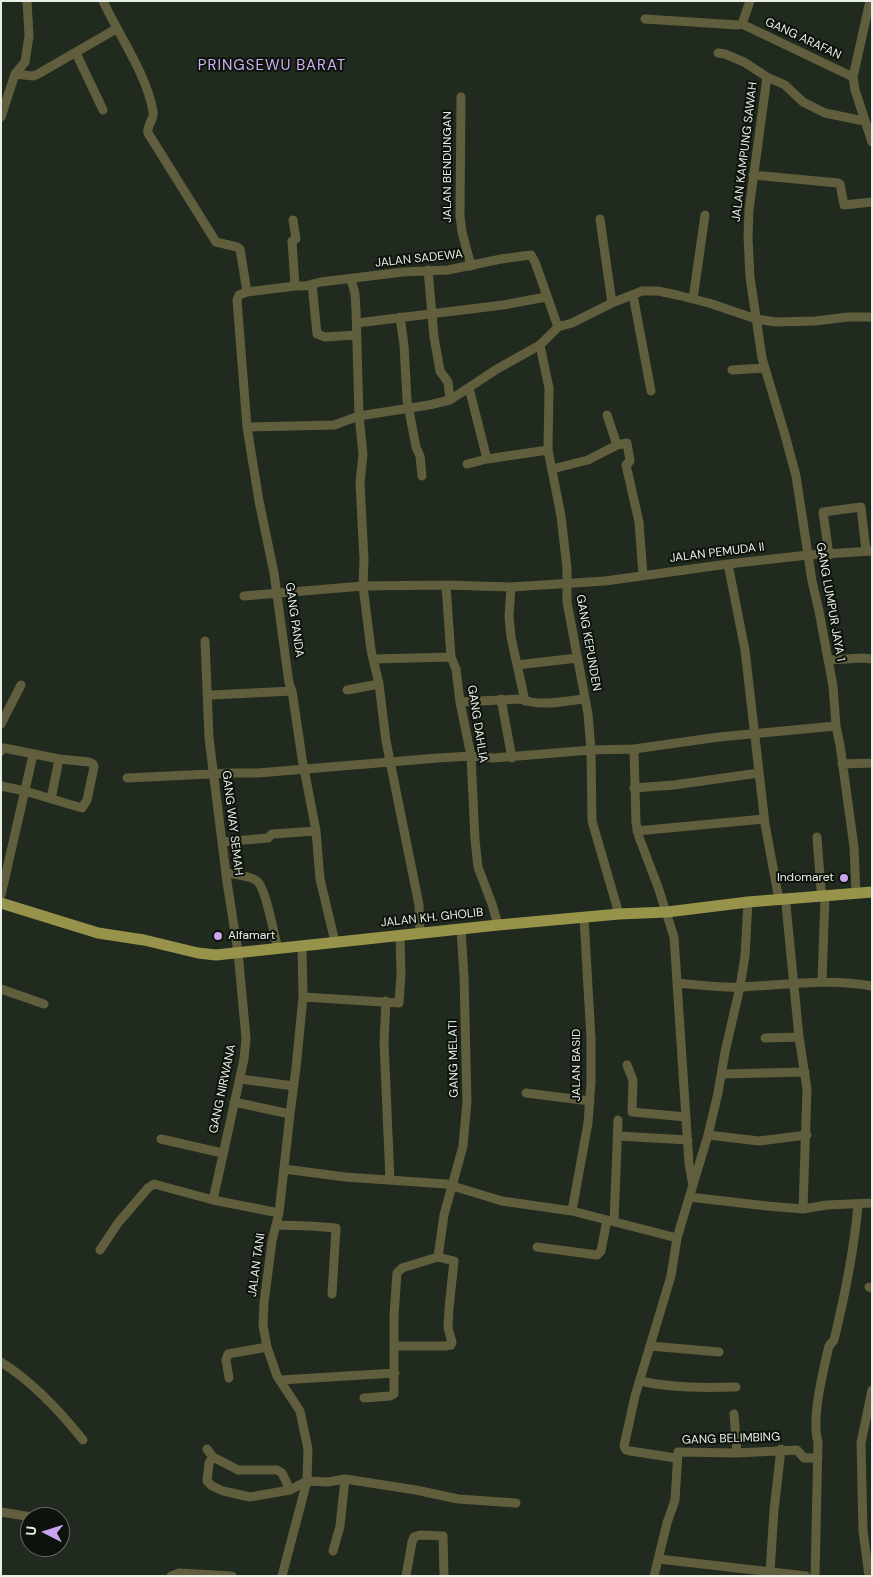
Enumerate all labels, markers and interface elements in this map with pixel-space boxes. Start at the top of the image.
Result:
street label: GANG ARAFAN [763,15,843,63]
district label: PRINGSEWU BARAT [196,57,348,75]
street label: JALAN KAMPUNG SAWAH [729,81,761,223]
street label: JALAN BENDUNGAN [441,111,455,223]
street label: JALAN SADEWA [374,247,464,271]
street label: JALAN PEMUDA II [669,540,765,566]
street label: GANG LUMPUR JAYA 1 [812,541,848,663]
street label: GANG PANDA [282,582,306,658]
street label: GANG KEPUNDEN [572,594,604,692]
street label: GANG DAHLIA [464,684,490,764]
street label: GANG WAY SEMAH [218,770,246,876]
place label: Indomaret [777,871,834,885]
marker: Indomaret [838,872,850,884]
street label: JALAN KH. GHOLIB [380,905,484,931]
place label: Alfamart [228,929,275,943]
marker: Alfamart [212,930,224,942]
street label: GANG MELATI [446,1020,462,1098]
street label: JALAN BASID [570,1029,584,1101]
street label: GANG NIRWANA [207,1043,239,1135]
street label: JALAN TANI [245,1232,269,1298]
street label: GANG BELIMBING [682,1430,780,1448]
north arrow [20,1507,70,1557]
text: U [22,1525,40,1536]

